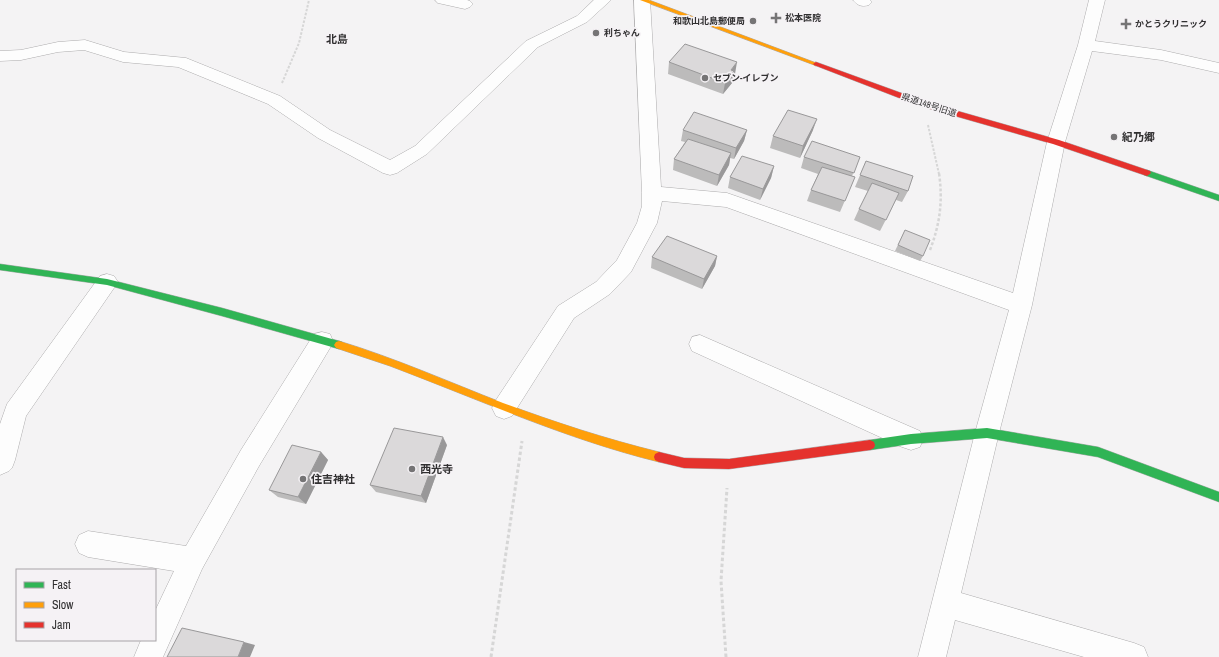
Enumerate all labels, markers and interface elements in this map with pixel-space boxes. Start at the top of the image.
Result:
marker: 松本医院 [770,12,782,24]
place label: 松本医院 [785,12,821,24]
place label: 和歌山北島郵便局 [673,15,745,27]
marker: 和歌山北島郵便局 [748,16,758,26]
marker: かとうクリニック [1120,18,1132,30]
place label: かとうクリニック [1135,18,1207,30]
place label: 利ちゃん [604,27,640,39]
marker: 利ちゃん [591,28,601,38]
district label: 北島 [326,32,348,46]
place label: セブン-イレブン [713,72,778,84]
marker: セブン-イレブン [700,73,710,83]
street label: 県道148号旧道 [900,90,958,120]
place label: 紀乃郷 [1122,130,1155,144]
marker: 紀乃郷 [1109,132,1119,142]
place label: 西光寺 [420,462,453,476]
marker: 西光寺 [407,464,417,474]
place label: 住吉神社 [311,472,355,486]
marker: 住吉神社 [298,474,308,484]
legend [16,569,156,641]
text: Fast [52,577,71,593]
text: Slow [52,597,74,613]
text: Jam [52,617,71,633]

